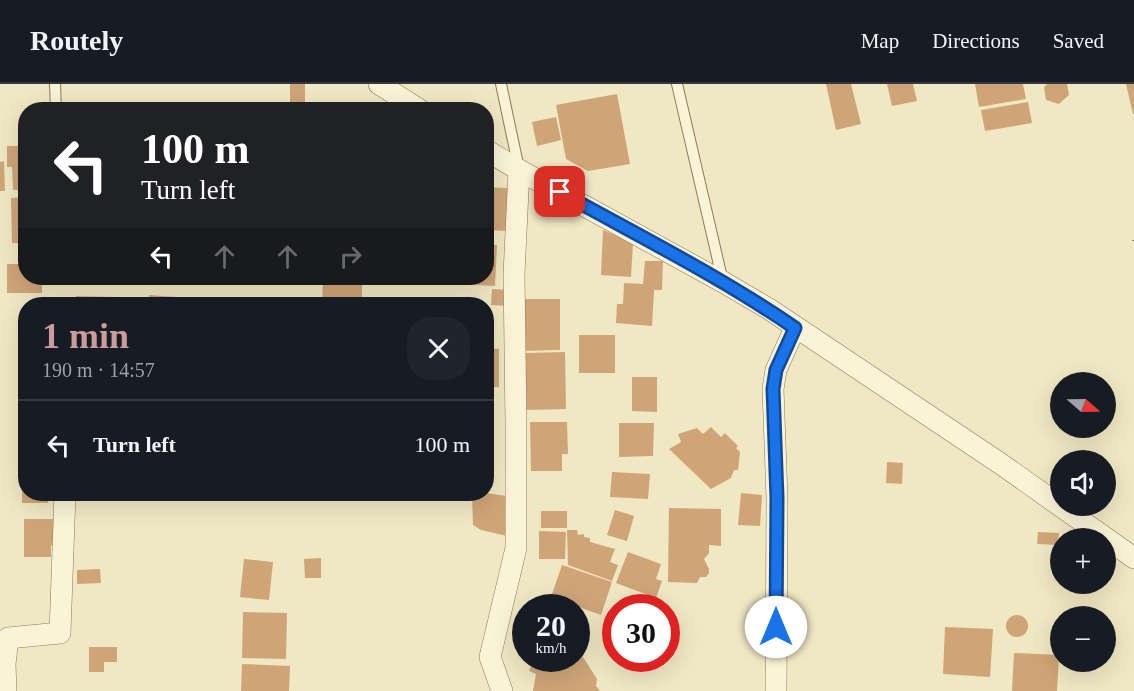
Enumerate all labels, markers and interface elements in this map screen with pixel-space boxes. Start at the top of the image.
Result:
text: Routely [30,25,123,56]
text: Map [861,29,899,53]
text: Directions [932,29,1020,53]
text: Saved [1053,29,1104,53]
icon: left [42,126,120,204]
text: 100 m [141,126,250,172]
pin [534,166,585,217]
text: Turn left [141,175,235,205]
icon: arrive [543,175,576,208]
icon: left [145,240,178,273]
icon: ahead [208,240,241,273]
icon: ahead [271,240,304,273]
icon: right [334,240,367,273]
text: 1 min [42,316,129,356]
button: close [407,317,470,380]
text: 190 m · 14:57 [42,359,155,381]
north arrow [1050,372,1116,438]
map controls [1050,372,1116,672]
icon: left [42,429,75,462]
text: Turn left [93,432,176,457]
text: 100 m [414,432,470,457]
button: sound [1050,450,1116,516]
button: + [1050,528,1116,594]
speed limit sign: 30 [602,594,680,672]
position arrow [744,595,808,659]
button: − [1050,606,1116,672]
text: 20 [536,609,566,642]
text: km/h [536,640,566,656]

